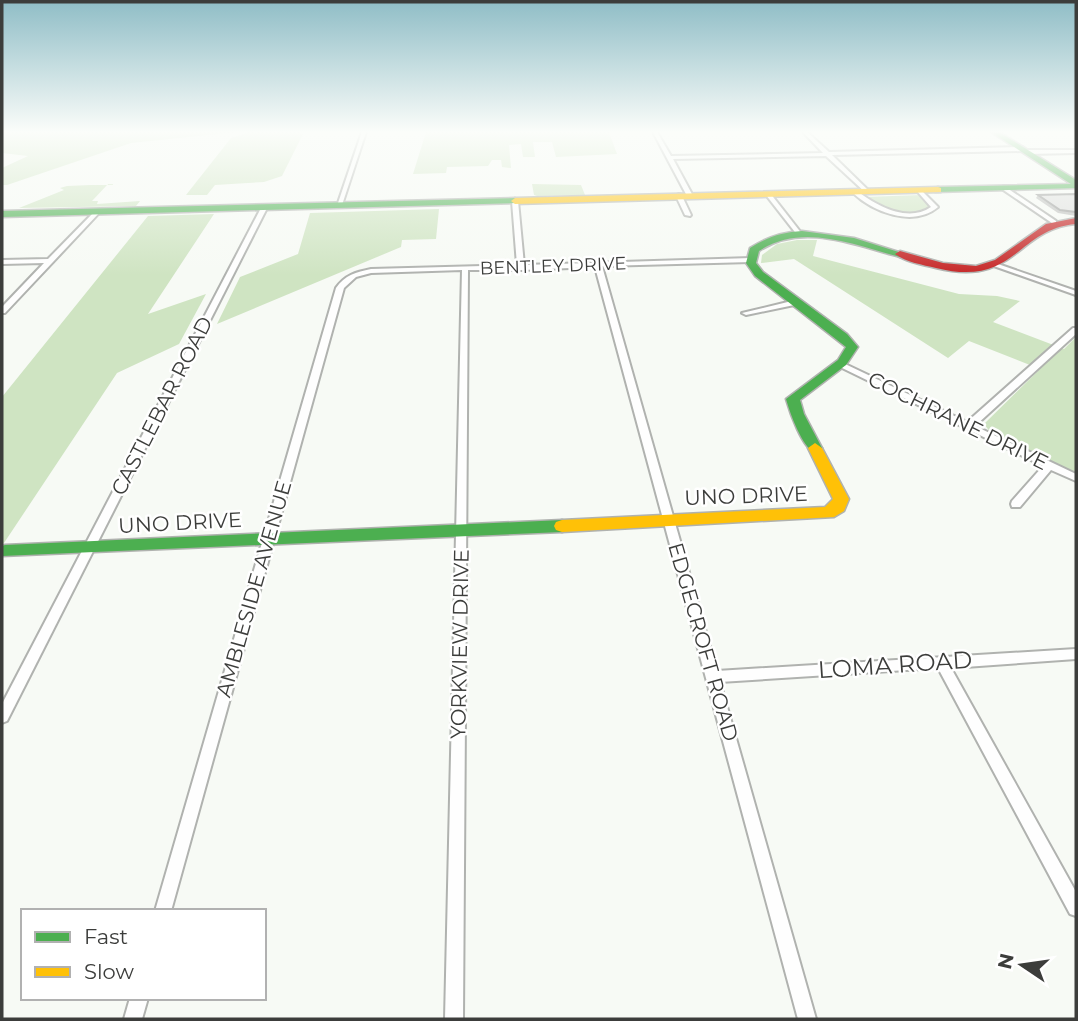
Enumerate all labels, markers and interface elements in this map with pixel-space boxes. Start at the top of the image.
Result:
street label: BENTLEY DRIVE [479,252,627,280]
street label: CASTLEBAR ROAD [106,312,217,499]
street label: COCHRANE DRIVE [864,366,1052,475]
street label: AMBLESIDE AVENUE [211,478,296,700]
street label: UNO DRIVE [684,481,808,510]
street label: UNO DRIVE [118,507,242,538]
street label: EDGECROFT ROAD [663,540,744,744]
street label: YORKVIEW DRIVE [445,549,474,739]
street label: LOMA ROAD [817,645,973,684]
legend [21,909,266,1000]
text: Fast [84,924,128,949]
north arrow [987,930,1057,1000]
text: N [993,951,1019,971]
text: Slow [84,959,134,984]

